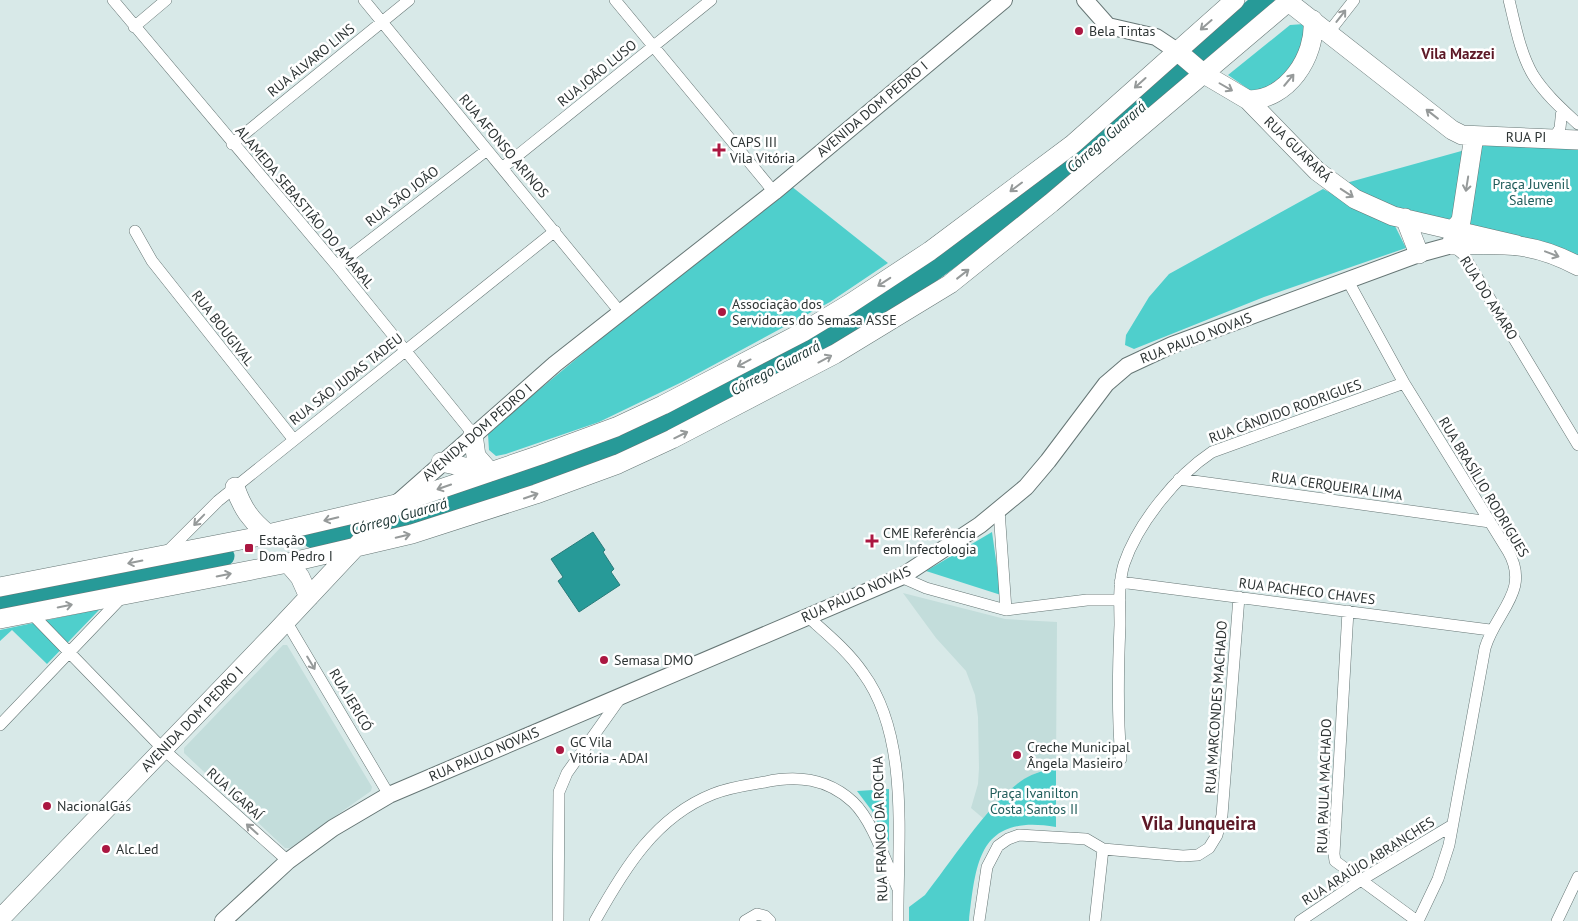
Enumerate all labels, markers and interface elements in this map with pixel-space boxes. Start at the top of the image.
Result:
one-way arrow [1336,9,1346,23]
street label: RUA ÁLVARO LINS [264,19,358,101]
one-way arrow [1200,20,1213,31]
place label: Bela Tintas [1089,22,1155,40]
marker: Bela Tintas [1073,25,1085,37]
street label: RUA JOÃO LUSO [554,36,640,110]
district label: Vila Mazzei [1420,44,1495,63]
street label: AVENIDA DOM PEDRO I [813,57,931,161]
one-way arrow [1284,74,1295,87]
one-way arrow [1134,77,1147,89]
one-way arrow [1218,83,1232,93]
street label: RUA AFONSO ARINOS [455,90,553,202]
water label: Córrego Guarará [1062,97,1150,177]
one-way arrow [1426,109,1439,120]
street label: RUA GUARARÁ [1260,112,1336,186]
street label: ALAMEDA SEBASTIÃO DO AMARAL [232,122,378,292]
street label: RUA PI [1506,128,1546,146]
place label: CAPS III Vila Vitória [729,133,795,167]
marker: CAPS III Vila Vitória [712,143,726,157]
street label: RUA SÃO JOÃO [362,162,442,230]
park label: Praça Juvenil Saleme [1493,175,1569,209]
one-way arrow [1461,176,1471,192]
one-way arrow [1010,182,1023,193]
one-way arrow [1339,189,1353,199]
one-way arrow [1544,250,1559,259]
street label: RUA DO AMARO [1456,253,1522,343]
one-way arrow [956,269,969,280]
one-way arrow [877,277,891,287]
street label: RUA BOUGIVAL [188,287,258,369]
place label: Associação dos Servidores do Semasa ASSE [732,295,897,329]
marker: Associação dos Servidores do Semasa ASSE [716,306,728,318]
street label: RUA PAULO NOVAIS [1138,308,1254,368]
street label: RUA SÃO JUDAS TADEU [286,329,406,429]
water label: Córrego Guarará [727,336,824,400]
one-way arrow [817,354,832,364]
one-way arrow [737,359,751,369]
street label: RUA CÂNDIDO RODRIGUES [1206,375,1364,447]
street label: AVENIDA DOM PEDRO I [418,379,536,485]
street label: RUA BRASÍLIO RODRIGUES [1435,413,1533,561]
one-way arrow [673,430,688,439]
street label: RUA CERQUEIRA LIMA [1270,468,1405,504]
one-way arrow [436,483,452,493]
one-way arrow [522,491,538,500]
water label: Córrego Guarará [349,493,450,539]
one-way arrow [193,514,206,526]
one-way arrow [324,515,340,524]
place label: CME Referência em Infectologia [883,524,976,558]
place label: Estação Dom Pedro I [259,531,333,565]
one-way arrow [394,531,410,540]
marker: CME Referência em Infectologia [865,534,879,548]
marker: Estação Dom Pedro I [243,542,255,554]
one-way arrow [127,558,143,568]
street label: RUA PAULO NOVAIS [798,562,914,626]
one-way arrow [216,570,232,579]
street label: RUA PACHECO CHAVES [1238,574,1376,608]
one-way arrow [56,601,72,610]
street label: RUA MARCONDES MACHADO [1201,620,1231,794]
place label: Semasa DMO [614,651,693,669]
marker: Semasa DMO [598,654,610,666]
one-way arrow [307,656,317,670]
street label: AVENIDA DOM PEDRO I [137,662,247,776]
street label: RUA JERICÓ [325,665,377,735]
street label: RUA PAULA MACHADO [1313,718,1335,854]
street label: RUA PAULO NOVAIS [426,723,542,785]
place label: GC Vila Vitória - ADAI [569,733,648,767]
place label: Creche Municipal Ângela Masieiro [1027,738,1130,772]
marker: GC Vila Vitória - ADAI [554,744,566,756]
marker: Creche Municipal Ângela Masieiro [1011,749,1023,761]
street label: RUA FRANCO DA ROCHA [868,755,892,902]
street label: RUA IGARAÍ [203,764,268,825]
park label: Praça Ivanilton Costa Santos II [989,784,1079,818]
place label: NacionalGás [57,797,131,815]
marker: NacionalGás [41,800,53,812]
district label: Vila Junqueira [1141,811,1256,835]
street label: RUA ARAÚJO ABRANCHES [1298,813,1438,909]
one-way arrow [245,823,258,835]
place label: Alc.Led [116,840,159,858]
marker: Alc.Led [100,843,112,855]

